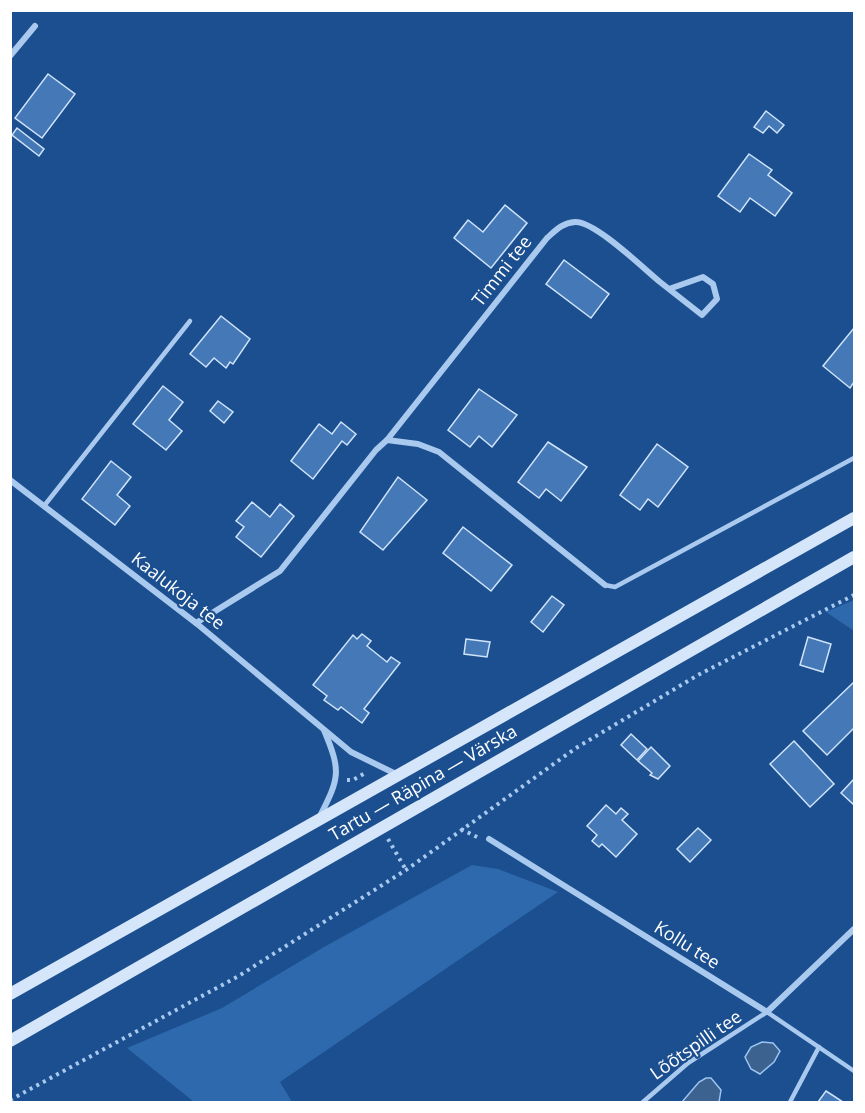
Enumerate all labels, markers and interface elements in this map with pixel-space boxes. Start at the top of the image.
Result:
street label: Timmi tee [466,230,536,311]
street label: Kaalukoja tee [127,546,230,634]
street label: Tartu — Räpina — Värska [324,718,521,846]
street label: Kollu tee [650,915,725,974]
street label: Lõõtspilli tee [645,1004,746,1085]

